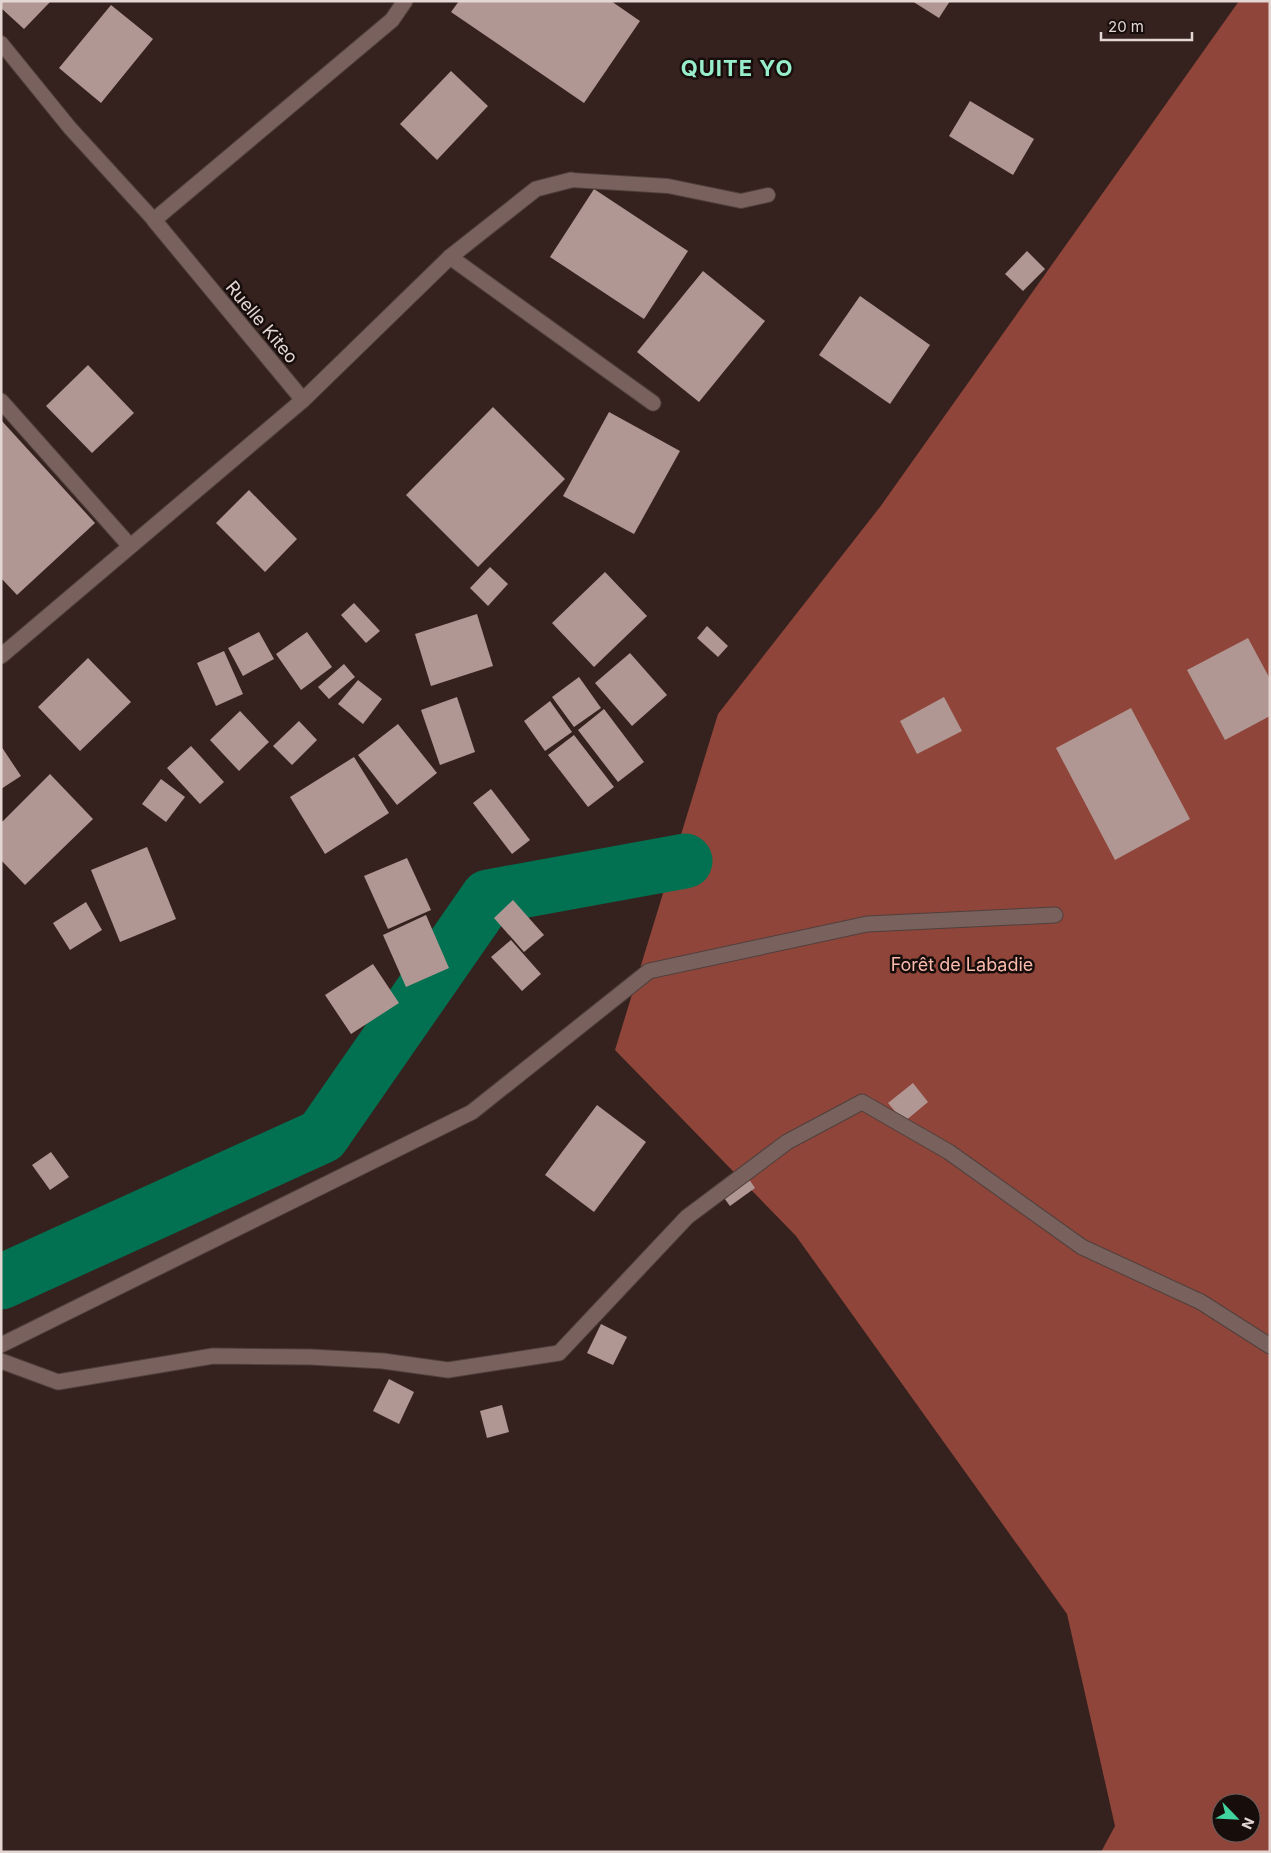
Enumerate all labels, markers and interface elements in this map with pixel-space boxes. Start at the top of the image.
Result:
scale bar [1101,10,1192,42]
text: 20 m [1108,17,1144,36]
district label: QUITE YO [681,55,793,81]
street label: Ruelle Kiteo [222,277,302,367]
park label: Forêt de Labadie [891,954,1033,975]
north arrow [1211,1793,1261,1843]
text: N [1238,1815,1258,1832]

